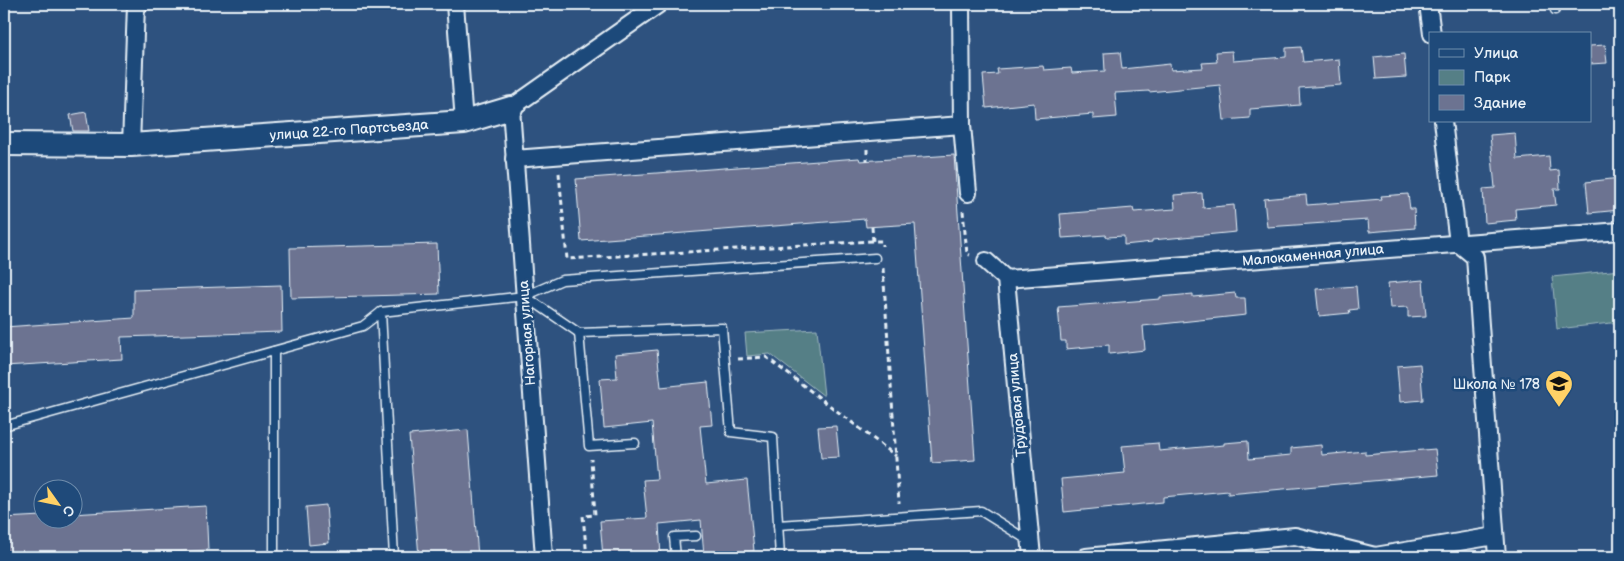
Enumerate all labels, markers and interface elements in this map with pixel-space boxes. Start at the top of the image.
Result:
legend [1429,32,1592,122]
text: Улица [1474,44,1519,63]
text: Парк [1474,68,1511,87]
text: Здание [1474,94,1526,113]
street label: улица 22-го Партсъезда [269,116,430,144]
street label: Малокаменная улица [1241,240,1385,270]
street label: Нагорная улица [515,279,539,386]
street label: Трудовая улица [1004,352,1030,458]
school or university icon: Школа № 178 [1544,369,1574,408]
place label: Школа № 178 [1453,376,1540,393]
north arrow [32,478,82,528]
text: С [59,502,78,520]

